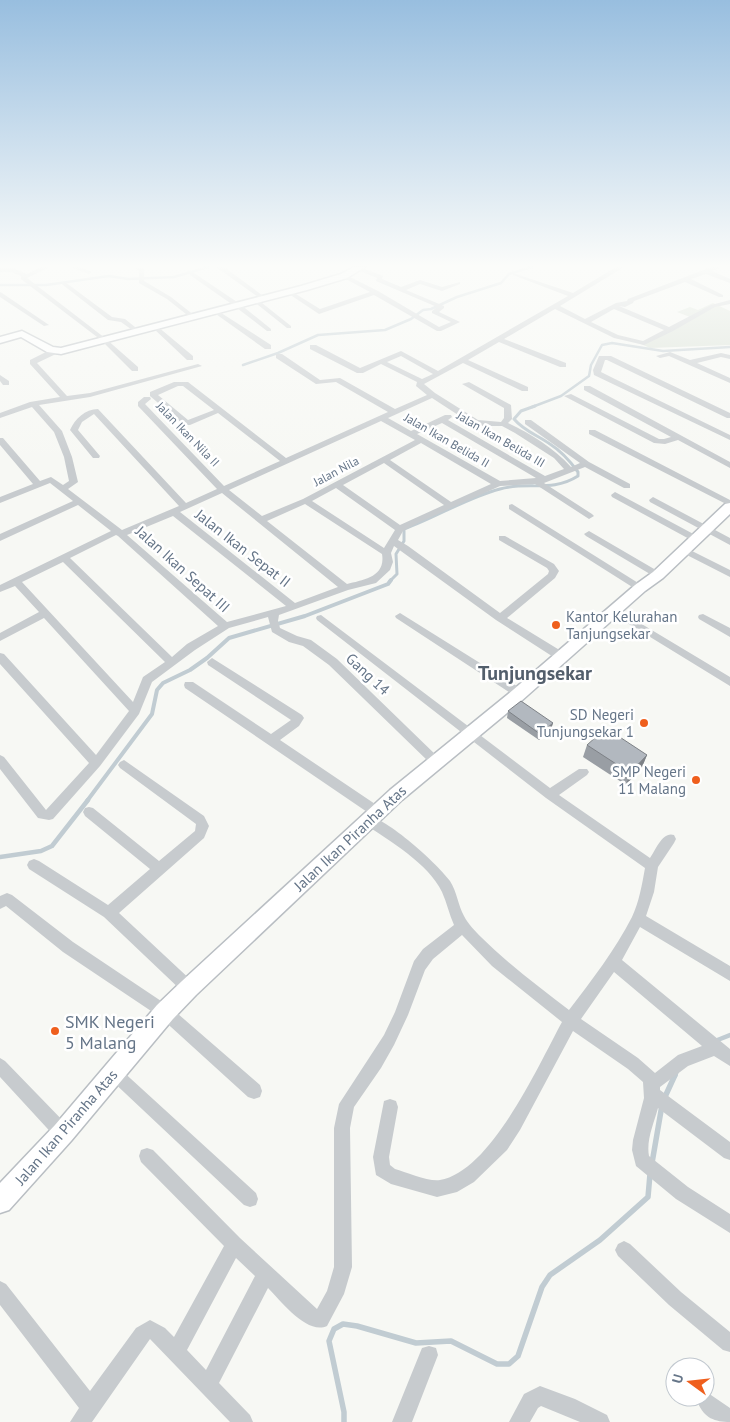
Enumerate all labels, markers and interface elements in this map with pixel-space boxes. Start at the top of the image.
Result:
street label: Jalan Ikan Nila II [153,398,223,470]
street label: Jalan Ikan Belida III [453,407,548,470]
street label: Jalan Ikan Belida II [401,409,492,471]
street label: Jalan Nila [310,453,361,490]
street label: Jalan Ikan Sepat II [191,504,295,591]
street label: Jalan Ikan Sepat III [131,521,234,616]
place label: Kantor Kelurahan Tanjungsekar [566,607,677,643]
marker: Kantor Kelurahan Tanjungsekar [550,619,562,631]
street label: Gang 14 [342,649,394,699]
district label: Tunjungsekar [478,660,592,686]
place label: SD Negeri Tunjungsekar 1 [537,705,634,741]
marker: SD Negeri Tunjungsekar 1 [638,717,650,729]
place label: SMP Negeri 11 Malang [612,762,686,798]
marker: SMP Negeri 11 Malang [690,774,702,786]
street label: Jalan Ikan Piranha Atas [289,781,410,896]
place label: SMK Negeri 5 Malang [65,1010,155,1054]
marker: SMK Negeri 5 Malang [49,1025,61,1037]
street label: Jalan Ikan Piranha Atas [10,1065,121,1189]
north arrow [665,1357,715,1407]
text: U [668,1372,687,1385]

